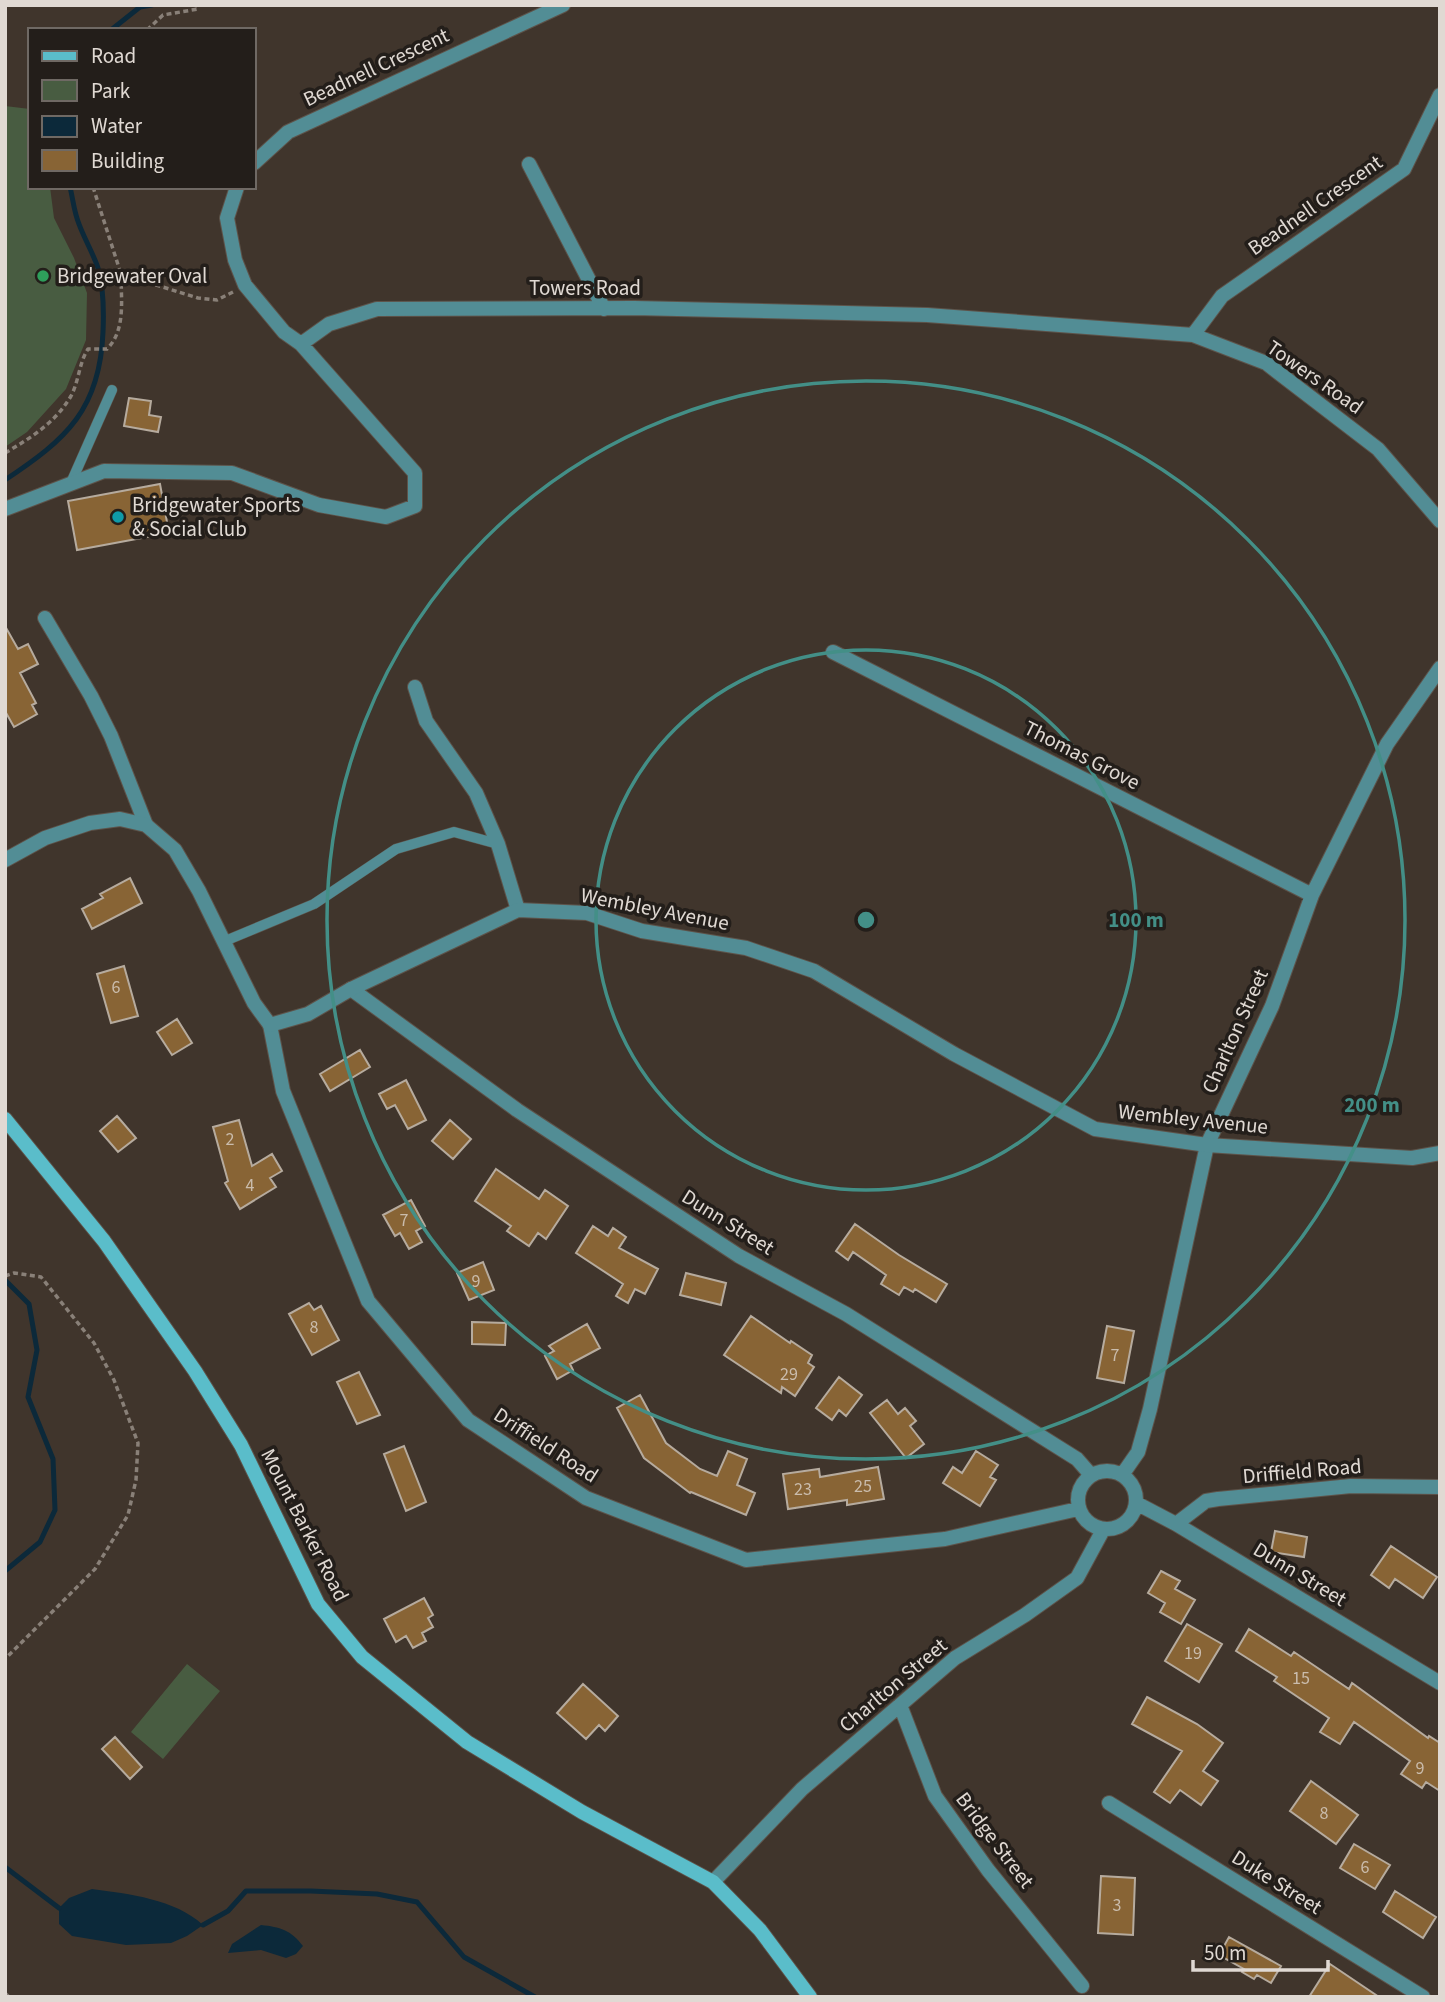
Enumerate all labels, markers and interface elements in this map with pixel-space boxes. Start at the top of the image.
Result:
street label: Beadnell Crescent [298,20,454,114]
legend [28,28,256,189]
text: Road [91,41,136,71]
text: Park [91,76,131,106]
text: Water [91,111,143,141]
text: Building [91,146,165,176]
street label: Beadnell Crescent [1242,147,1388,263]
place label: Bridgewater Oval [57,261,207,291]
marker: Bridgewater Oval [35,268,51,284]
street label: Towers Road [529,273,641,303]
street label: Towers Road [1261,333,1369,421]
place label: Bridgewater Sports & Social Club [132,490,301,544]
marker: Bridgewater Sports & Social Club [110,509,126,525]
street label: Thomas Grove [1019,713,1145,797]
street label: Wembley Avenue [578,880,732,938]
text: 100 m [1108,905,1164,935]
centre of rings [854,908,878,932]
street label: Charlton Street [1194,964,1276,1098]
house number: 6 [112,975,121,1000]
text: 200 m [1344,1090,1400,1120]
street label: Wembley Avenue [1117,1096,1269,1142]
house number: 2 [226,1127,235,1152]
house number: 4 [246,1173,255,1198]
street label: Dunn Street [676,1182,780,1262]
house number: 7 [400,1208,409,1233]
house number: 9 [472,1269,481,1294]
house number: 8 [310,1315,319,1340]
house number: 7 [1111,1343,1120,1368]
house number: 29 [780,1362,798,1387]
street label: Driffield Road [488,1400,604,1490]
street label: Mount Barker Road [253,1443,357,1607]
street label: Driffield Road [1241,1451,1363,1491]
house number: 25 [854,1474,872,1499]
house number: 23 [794,1477,812,1502]
street label: Dunn Street [1248,1534,1352,1614]
street label: Charlton Street [832,1631,954,1739]
house number: 19 [1184,1641,1202,1666]
house number: 15 [1292,1666,1310,1691]
house number: 9 [1416,1756,1425,1781]
street label: Bridge Street [949,1785,1041,1895]
house number: 8 [1320,1801,1329,1826]
street label: Duke Street [1226,1842,1328,1922]
house number: 6 [1361,1855,1370,1880]
house number: 3 [1113,1893,1122,1918]
scale bar [1193,1928,1328,1972]
text: 50 m [1204,1938,1246,1968]

